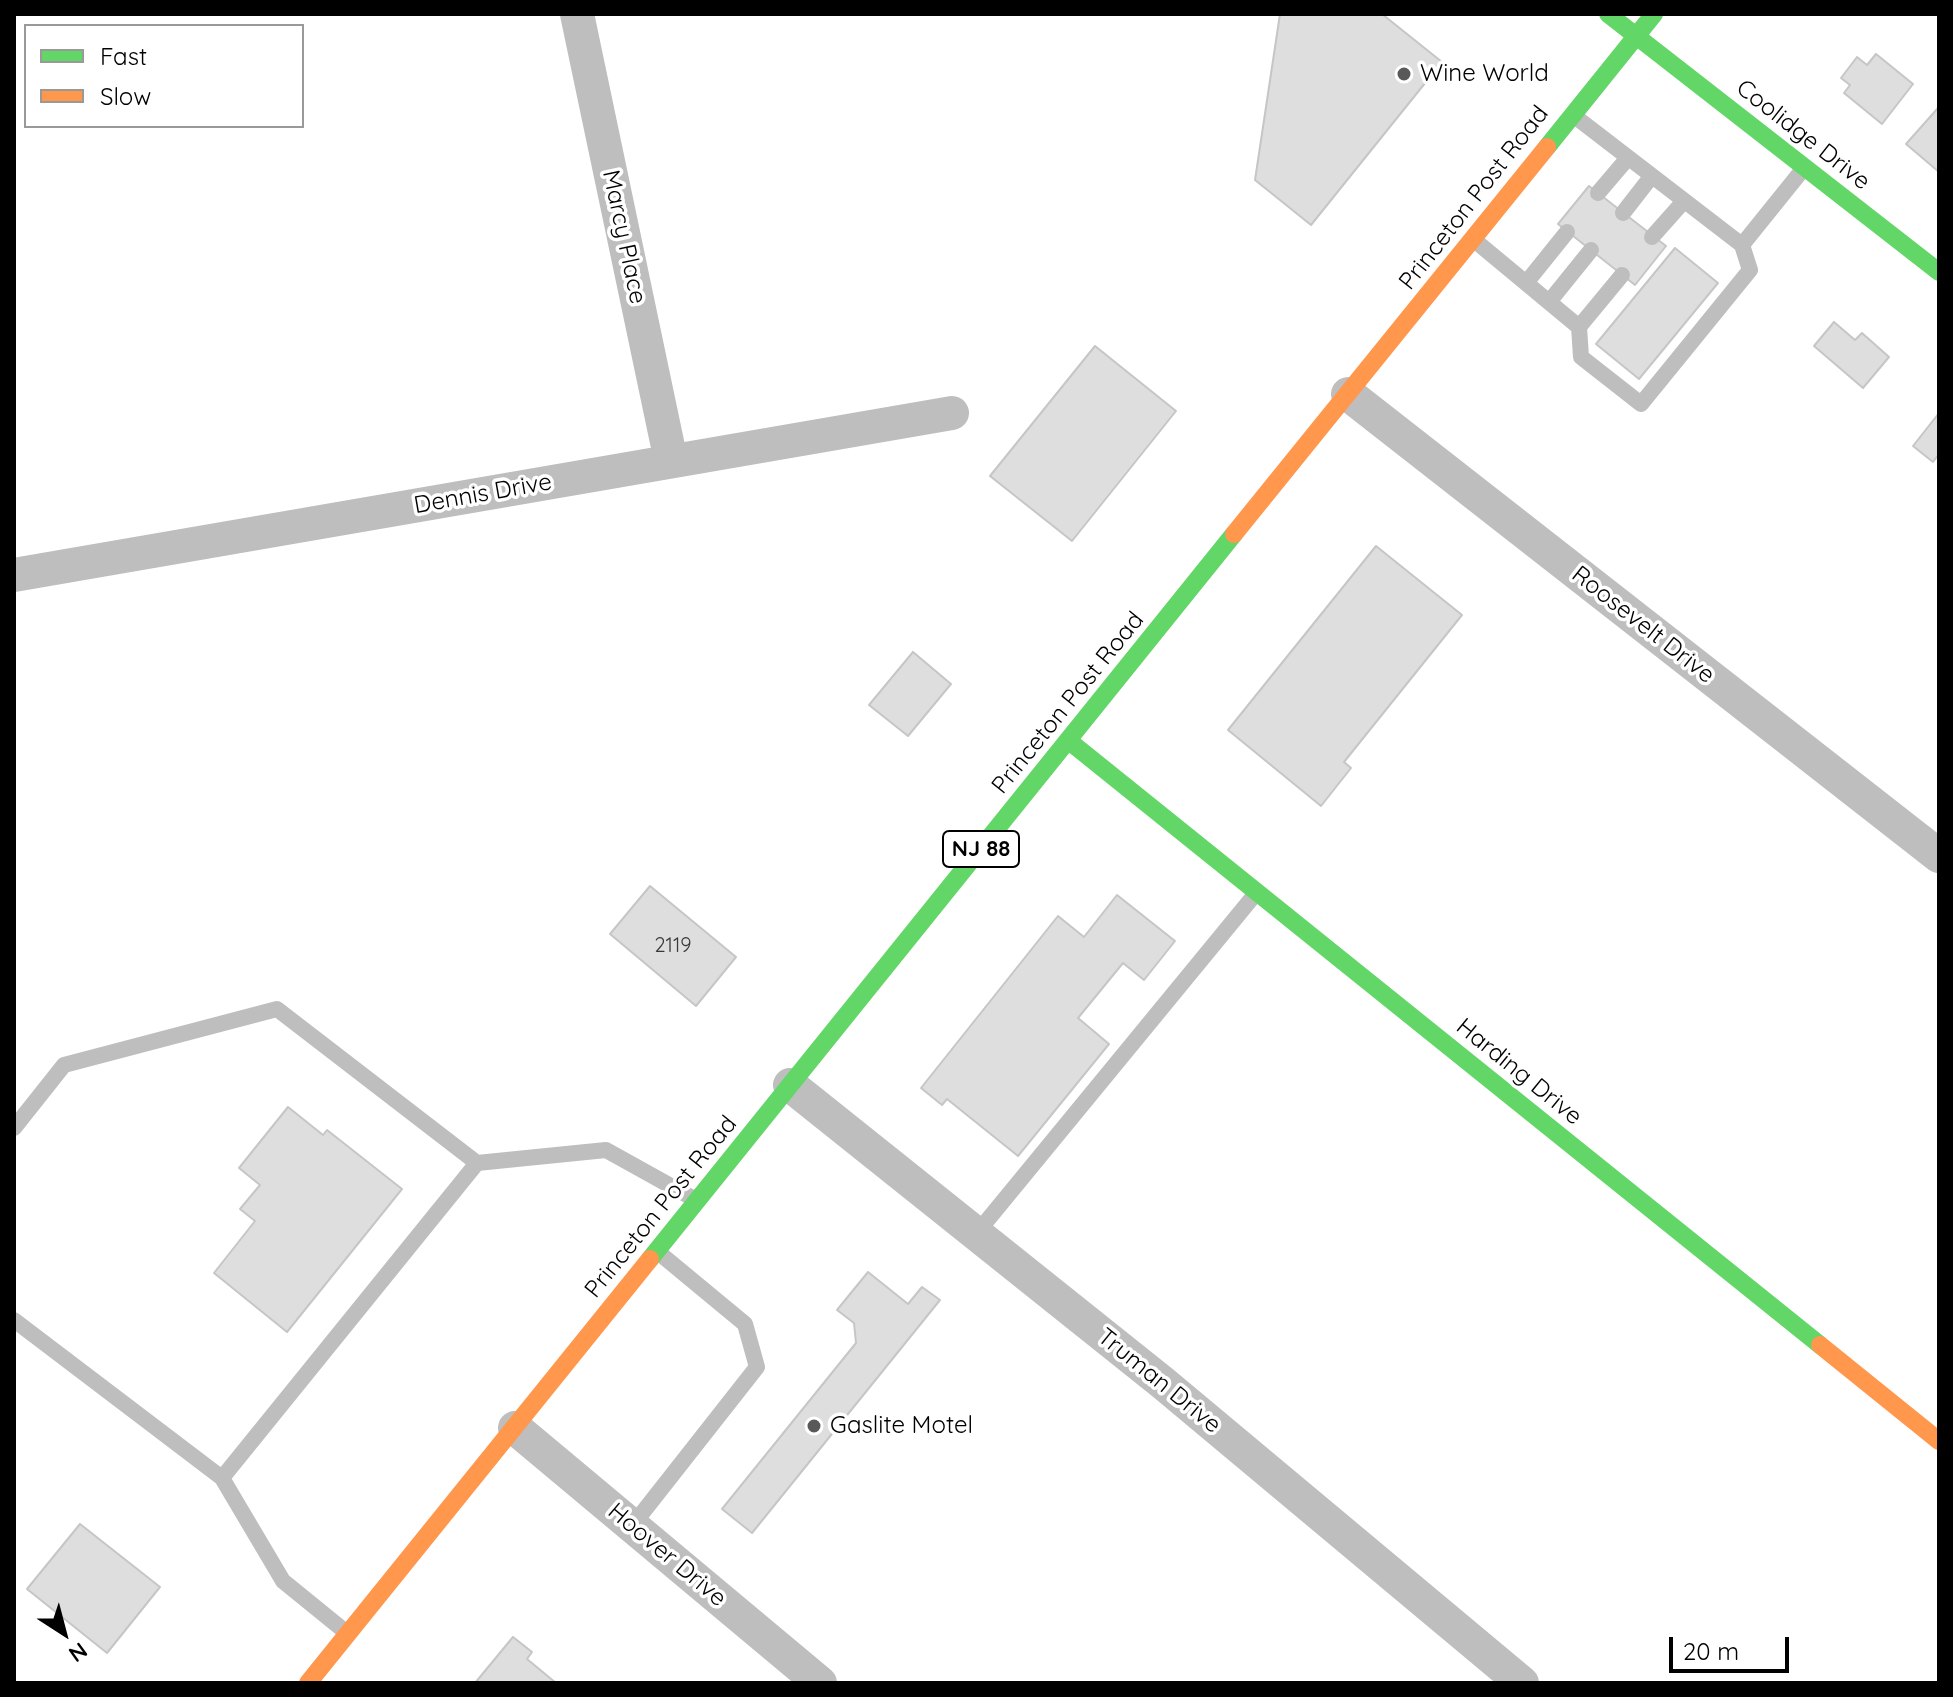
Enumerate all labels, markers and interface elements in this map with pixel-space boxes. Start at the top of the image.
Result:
legend [24,24,304,128]
text: Fast [100,41,147,71]
place label: Wine World [1420,60,1549,88]
marker: Wine World [1395,65,1413,83]
street label: Coolidge Drive [1730,74,1876,196]
text: Slow [100,81,151,111]
street label: Princeton Post Road [1393,100,1555,296]
street label: Marcy Place [596,167,652,307]
street label: Dennis Drive [412,468,554,520]
street label: Roosevelt Drive [1566,560,1720,690]
street label: Princeton Post Road [986,606,1150,800]
road number: NJ 88 [943,831,1019,867]
house number: 2119 [654,934,692,958]
street label: Harding Drive [1450,1013,1588,1131]
street label: Princeton Post Road [579,1110,743,1304]
street label: Truman Drive [1091,1322,1227,1440]
place label: Gaslite Motel [830,1412,973,1440]
marker: Gaslite Motel [805,1417,823,1435]
street label: Hoover Drive [602,1497,732,1613]
north arrow [24,1593,104,1673]
scale bar [1673,1621,1793,1671]
text: N [63,1636,93,1668]
text: 20 m [1683,1636,1739,1666]

